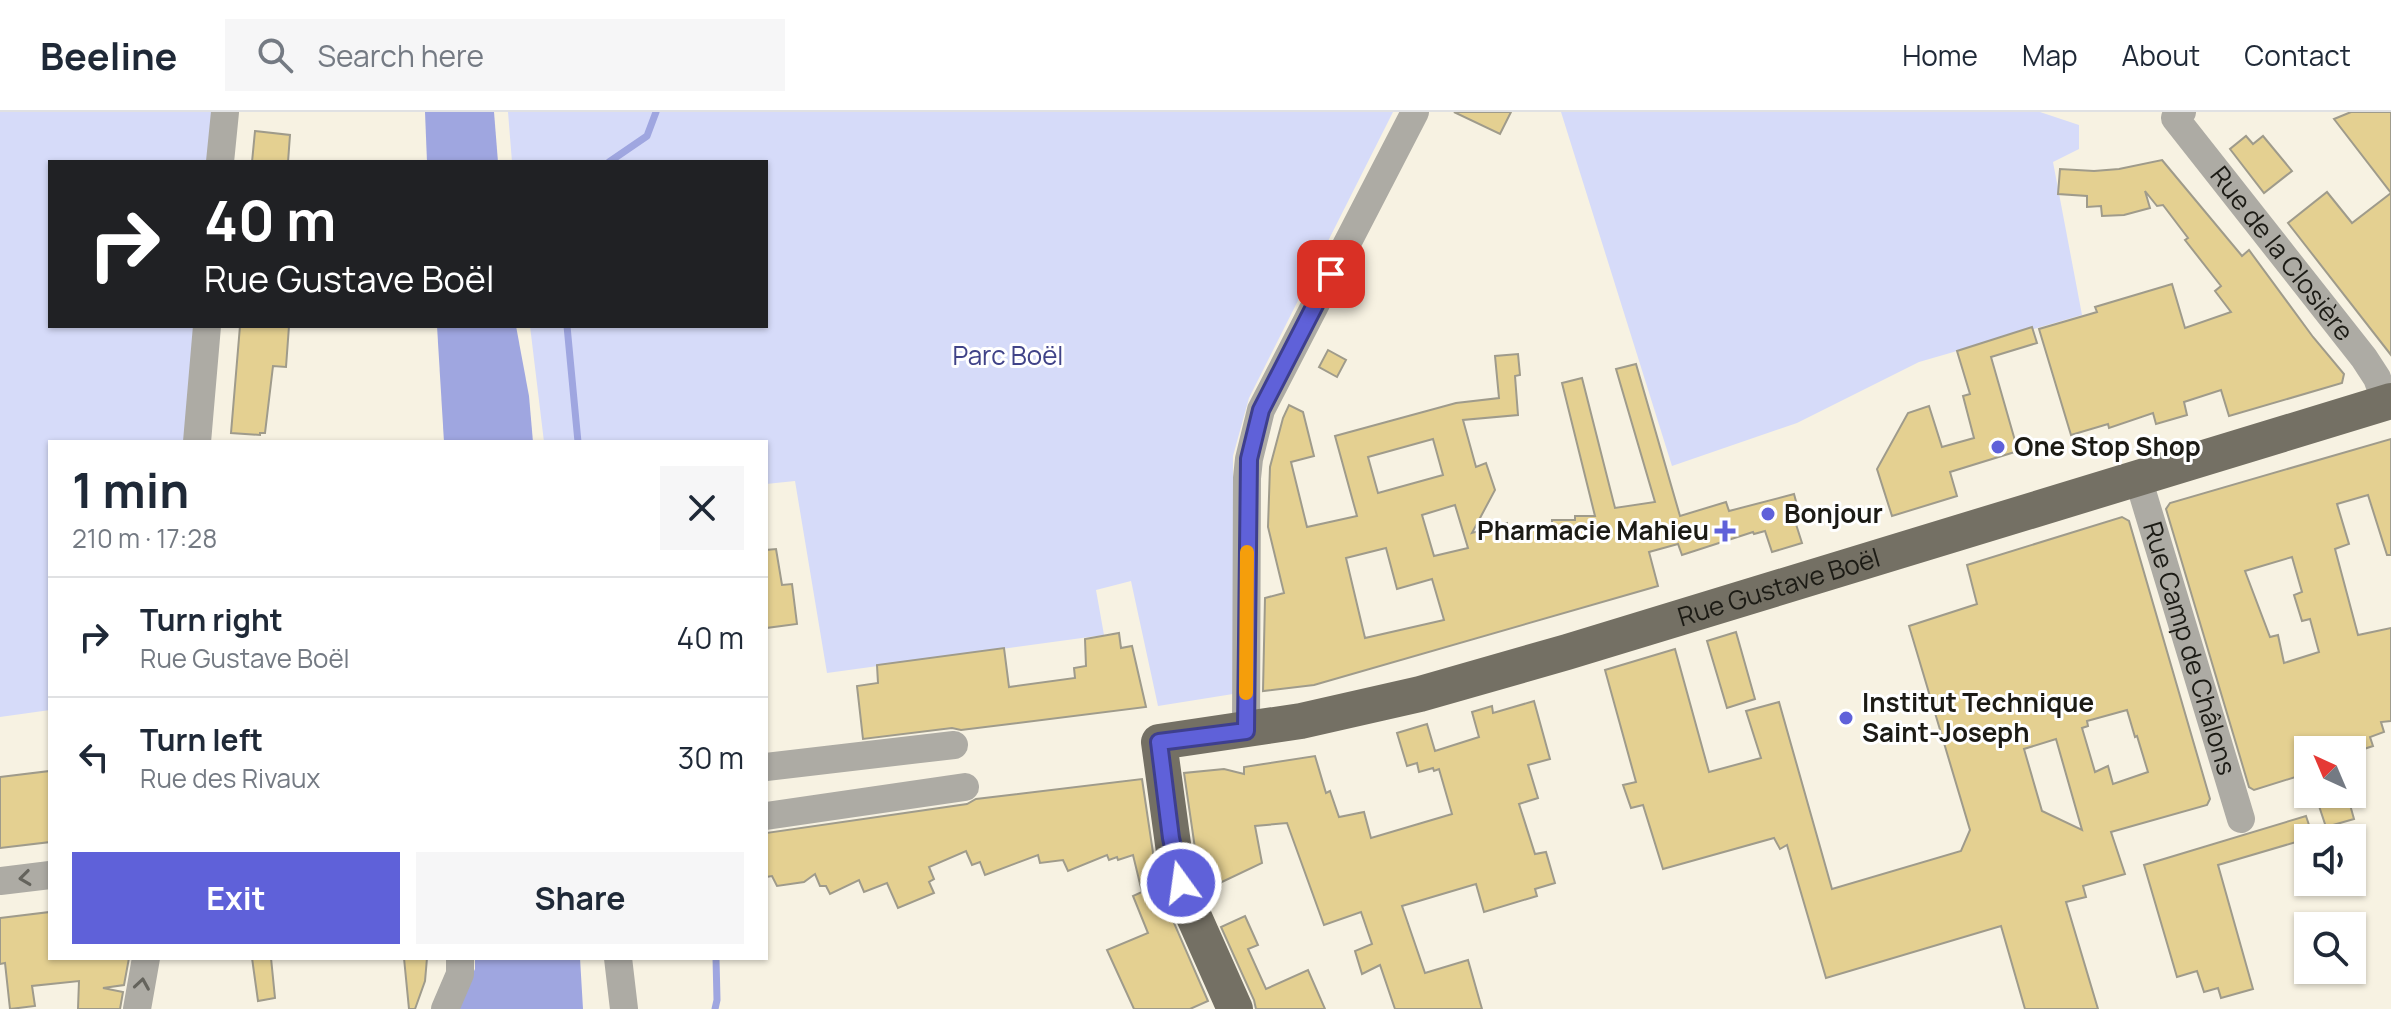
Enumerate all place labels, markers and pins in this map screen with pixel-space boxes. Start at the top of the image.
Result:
pin [1297,240,1365,308]
place label: One Stop Shop [2014,428,2201,464]
marker: One Stop Shop [1989,438,2007,456]
place label: Bonjour [1784,495,1883,531]
marker: Bonjour [1759,505,1777,523]
place label: Pharmacie Mahieu [1477,512,1709,548]
marker: Pharmacie Mahieu [1716,522,1734,540]
place label: Institut Technique Saint-Joseph [1862,684,2094,750]
marker: Institut Technique Saint-Joseph [1837,709,1855,727]

